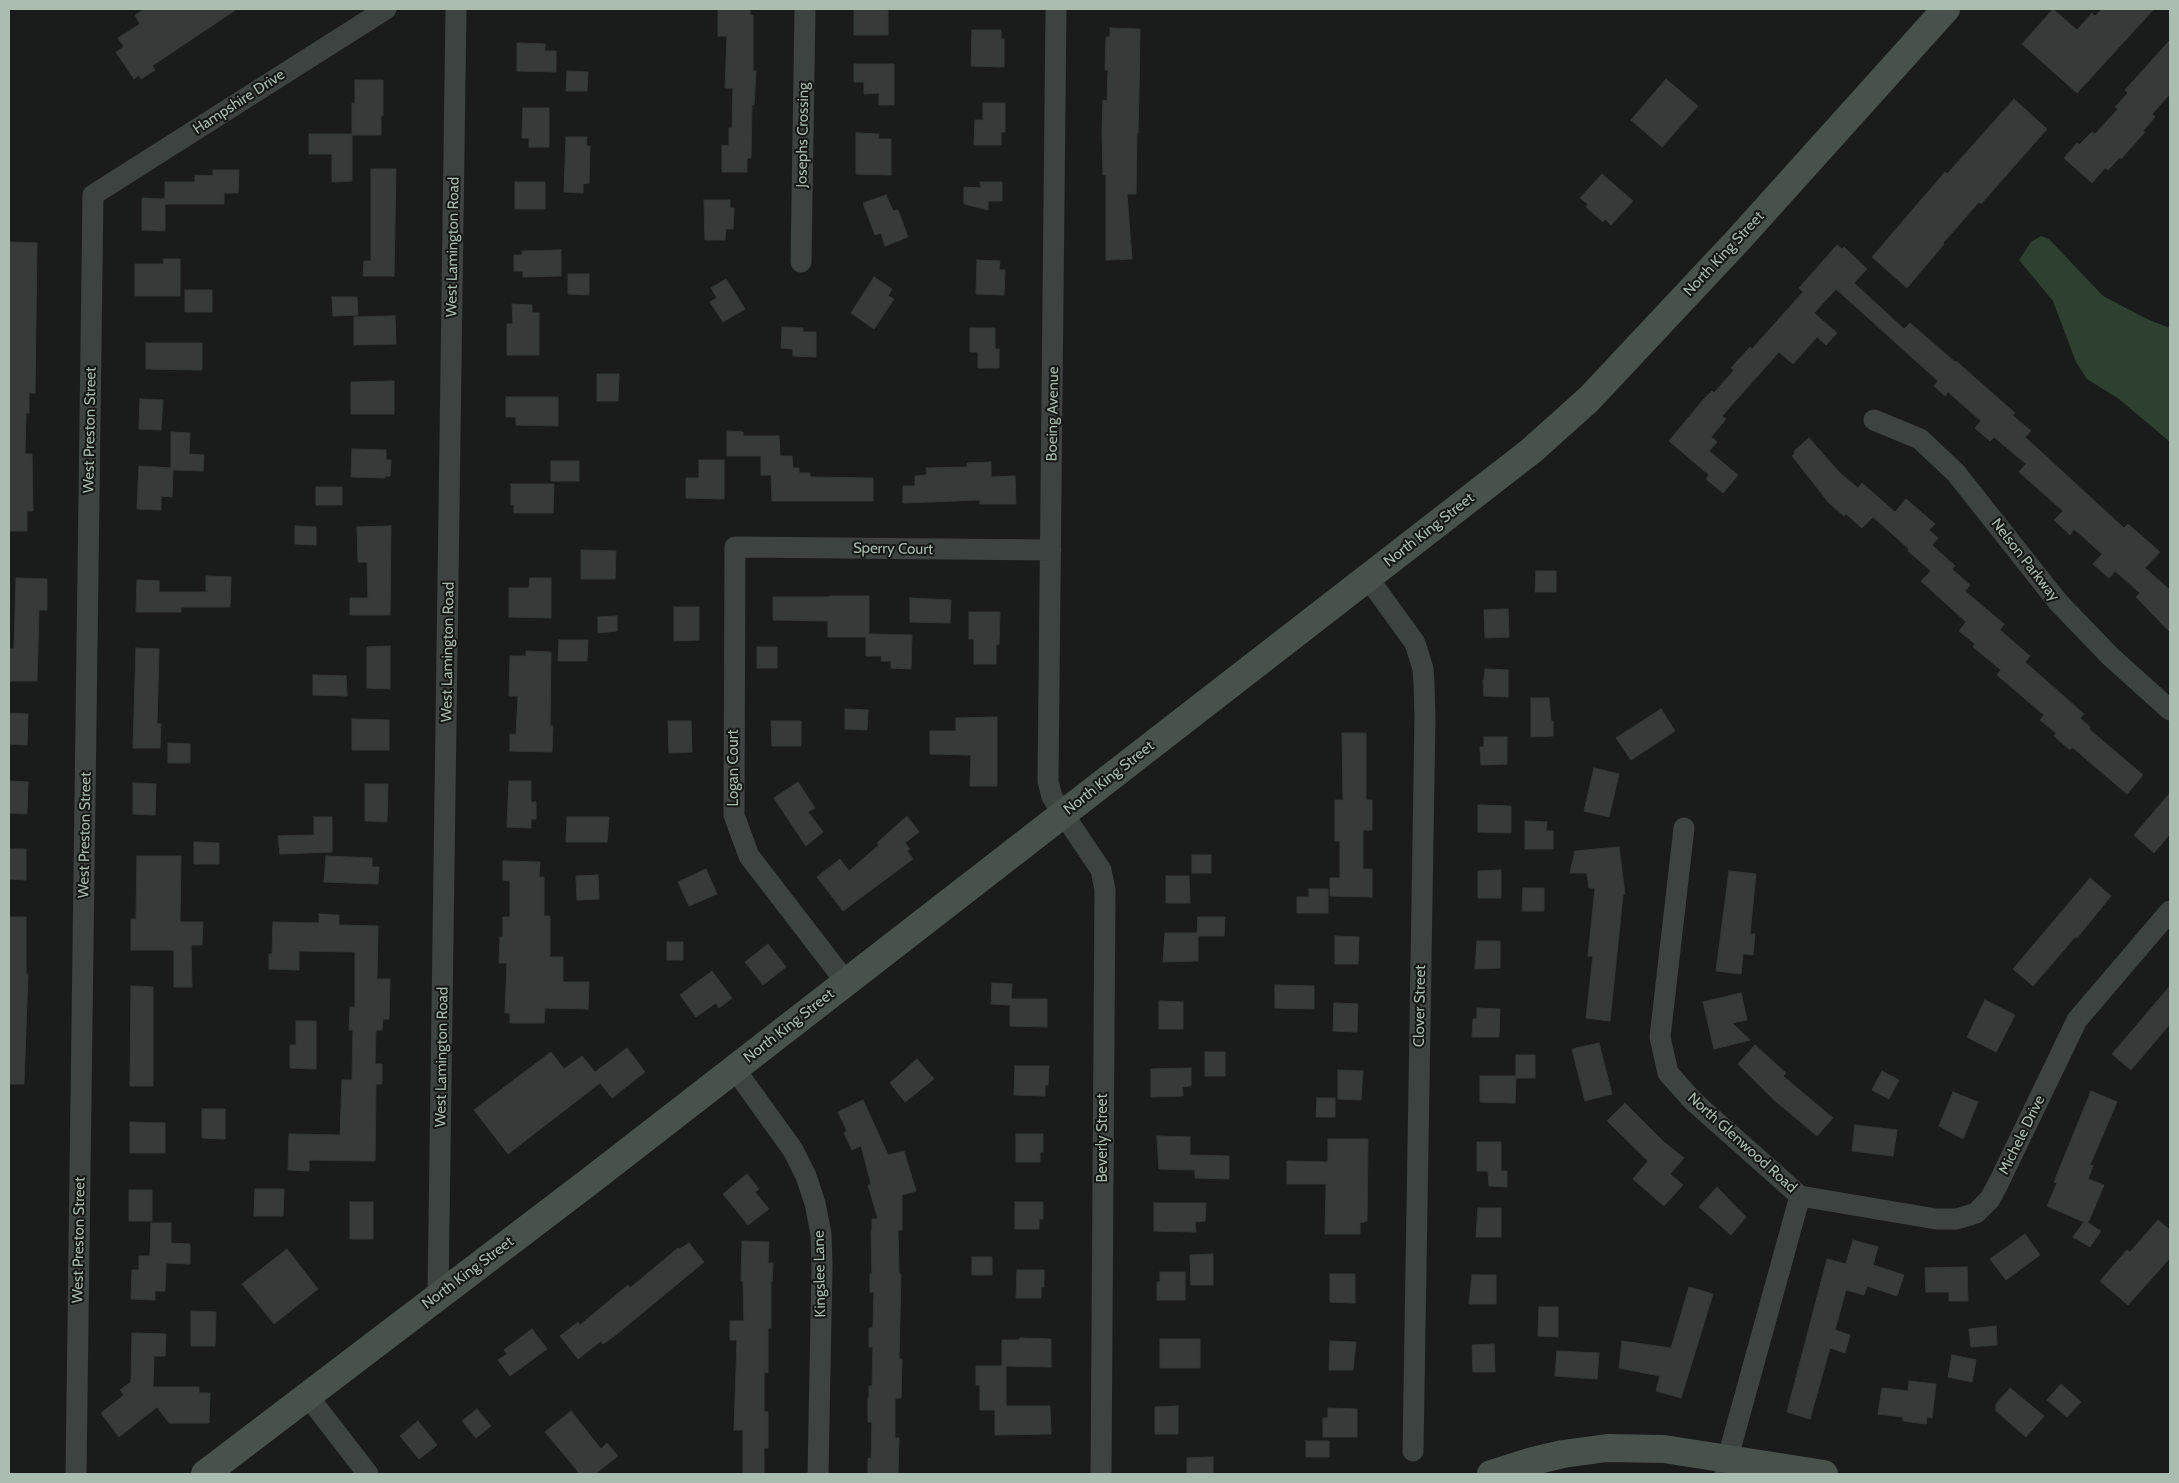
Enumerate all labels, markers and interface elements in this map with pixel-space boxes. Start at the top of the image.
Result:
street label: Hampshire Drive [190,66,288,138]
street label: Josephs Crossing [793,82,813,188]
street label: West Lamington Road [443,177,463,317]
street label: North King Street [1680,208,1768,300]
street label: Boeing Avenue [1043,366,1063,462]
street label: West Preston Street [80,367,100,493]
street label: North King Street [1380,489,1478,571]
street label: Nelson Parkway [1987,515,2063,605]
street label: Sperry Court [853,539,933,559]
street label: West Lamington Road [438,582,458,722]
street label: Logan Court [725,730,743,806]
street label: North King Street [1060,737,1158,819]
street label: West Preston Street [75,772,95,898]
street label: Clover Street [1410,965,1430,1047]
street label: North King Street [740,985,838,1067]
street label: West Lamington Road [432,987,452,1127]
street label: North Glenwood Road [1684,1089,1800,1197]
street label: Michele Drive [1995,1092,2049,1178]
street label: Beverly Street [1094,1093,1112,1183]
street label: West Preston Street [69,1177,89,1303]
street label: Kingslee Lane [810,1230,830,1318]
street label: North King Street [419,1233,517,1313]

